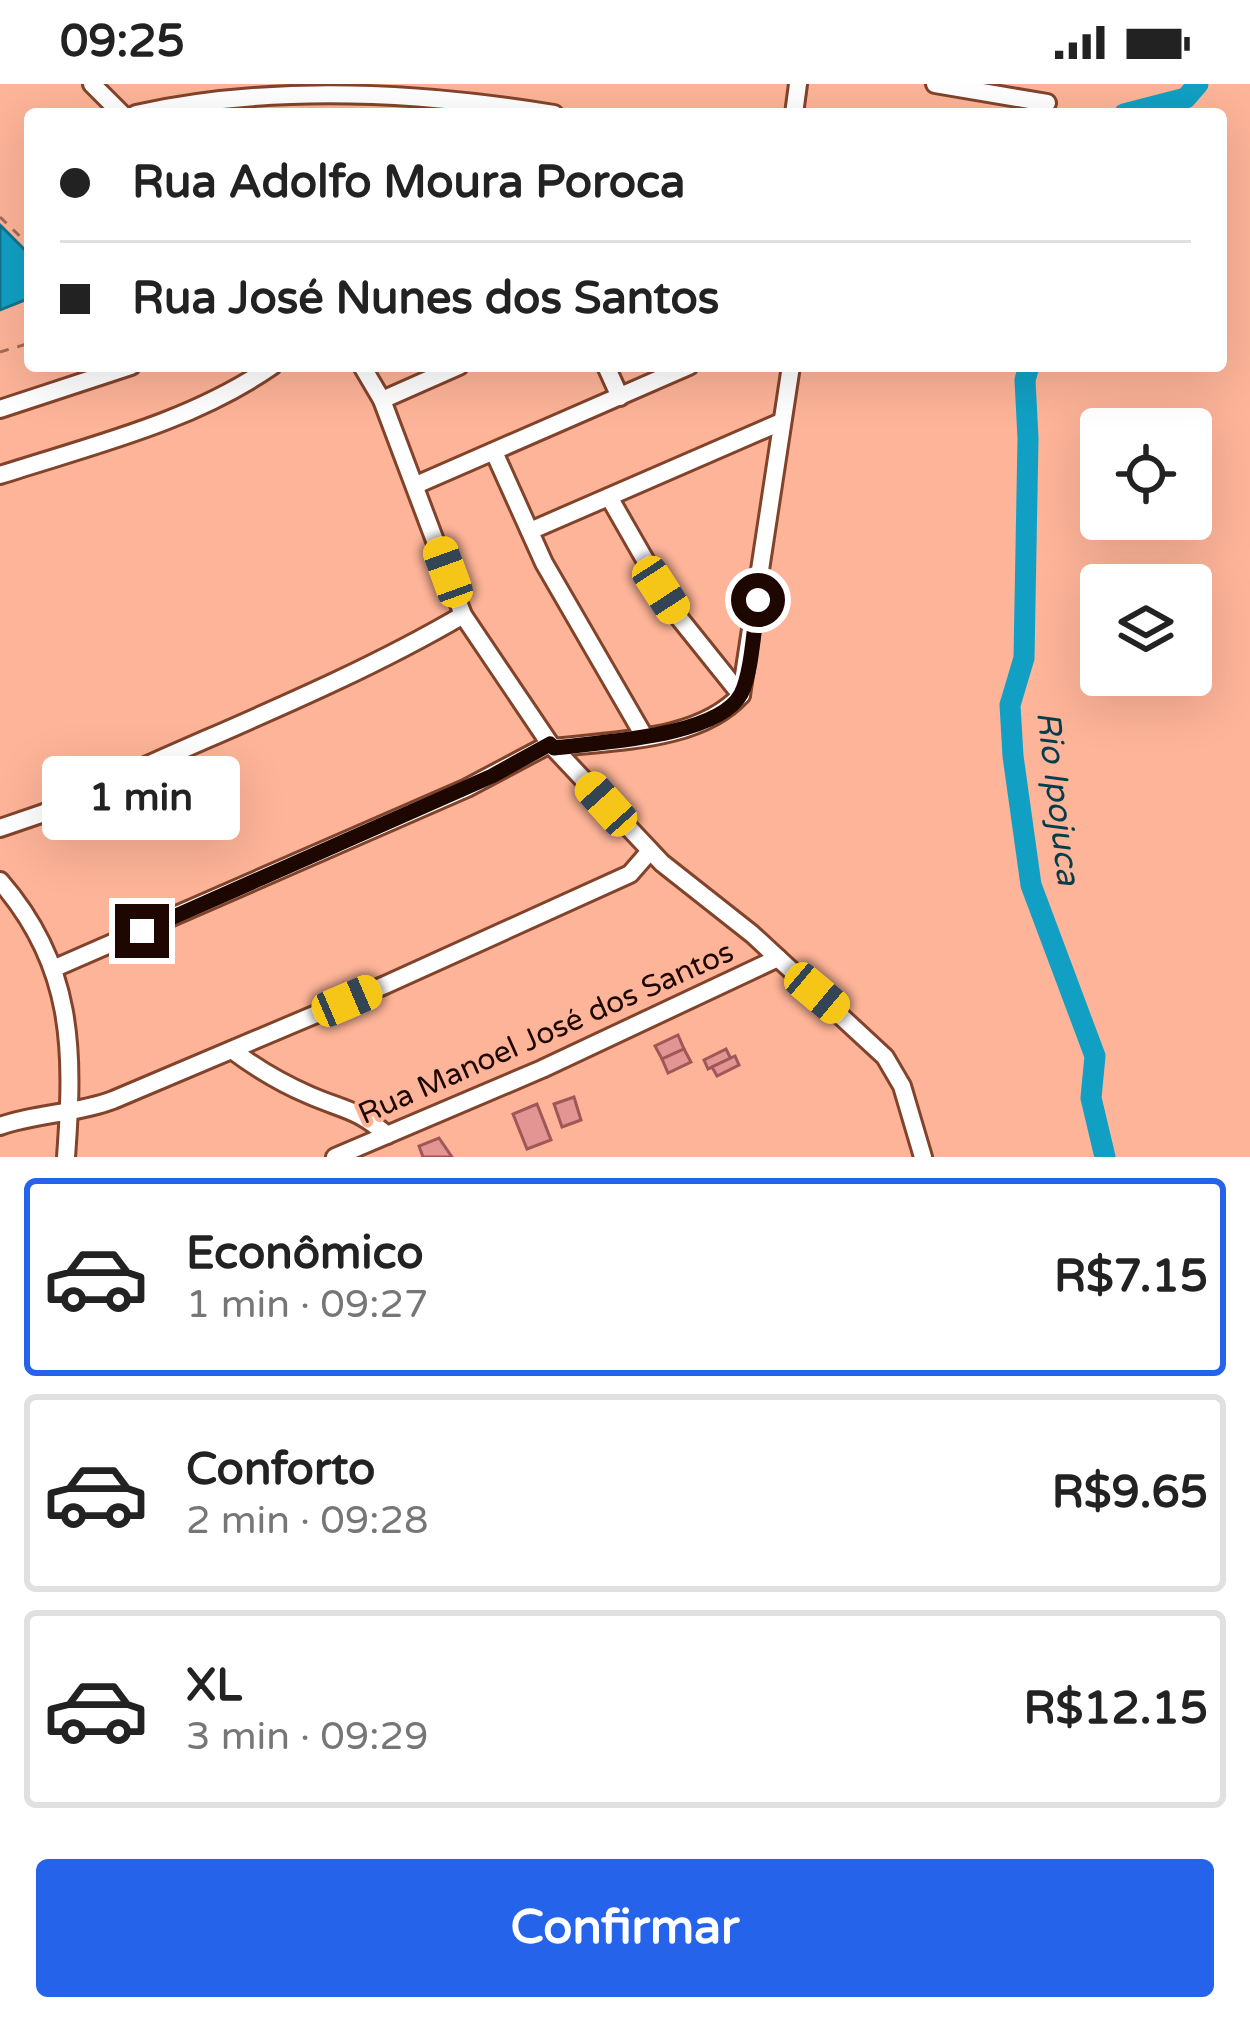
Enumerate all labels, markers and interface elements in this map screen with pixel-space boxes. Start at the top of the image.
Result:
text: 09:25 [60,15,185,69]
text: Rua Adolfo Moura Poroca [132,156,685,210]
text: Rua José Nunes dos Santos [132,272,719,326]
map controls [1080,408,1212,696]
button: locate [1080,408,1212,540]
car [419,532,477,612]
car [626,550,696,630]
button: layers [1080,564,1212,696]
route start [731,573,785,627]
water label: Rio Ipojuca [1028,709,1088,889]
callout: 1 min [43,757,241,841]
car [569,765,643,843]
text: 1 min [89,774,193,821]
route end [115,904,169,958]
street label: Rua Manoel José dos Santos [353,933,739,1133]
car [778,956,856,1030]
car [307,970,387,1032]
icon: car [42,1223,150,1331]
text: Econômico [186,1227,424,1281]
text: R$7.15 [1054,1250,1208,1304]
text: 1 min · 09:27 [186,1281,428,1328]
icon: car [42,1439,150,1547]
text: Conforto [186,1443,375,1497]
text: R$9.65 [1052,1466,1208,1520]
text: 2 min · 09:28 [186,1497,428,1544]
icon: car [42,1655,150,1763]
text: XL [186,1659,242,1713]
text: R$12.15 [1023,1682,1208,1736]
text: 3 min · 09:29 [186,1713,428,1760]
button: Confirmar [36,1859,1214,1997]

